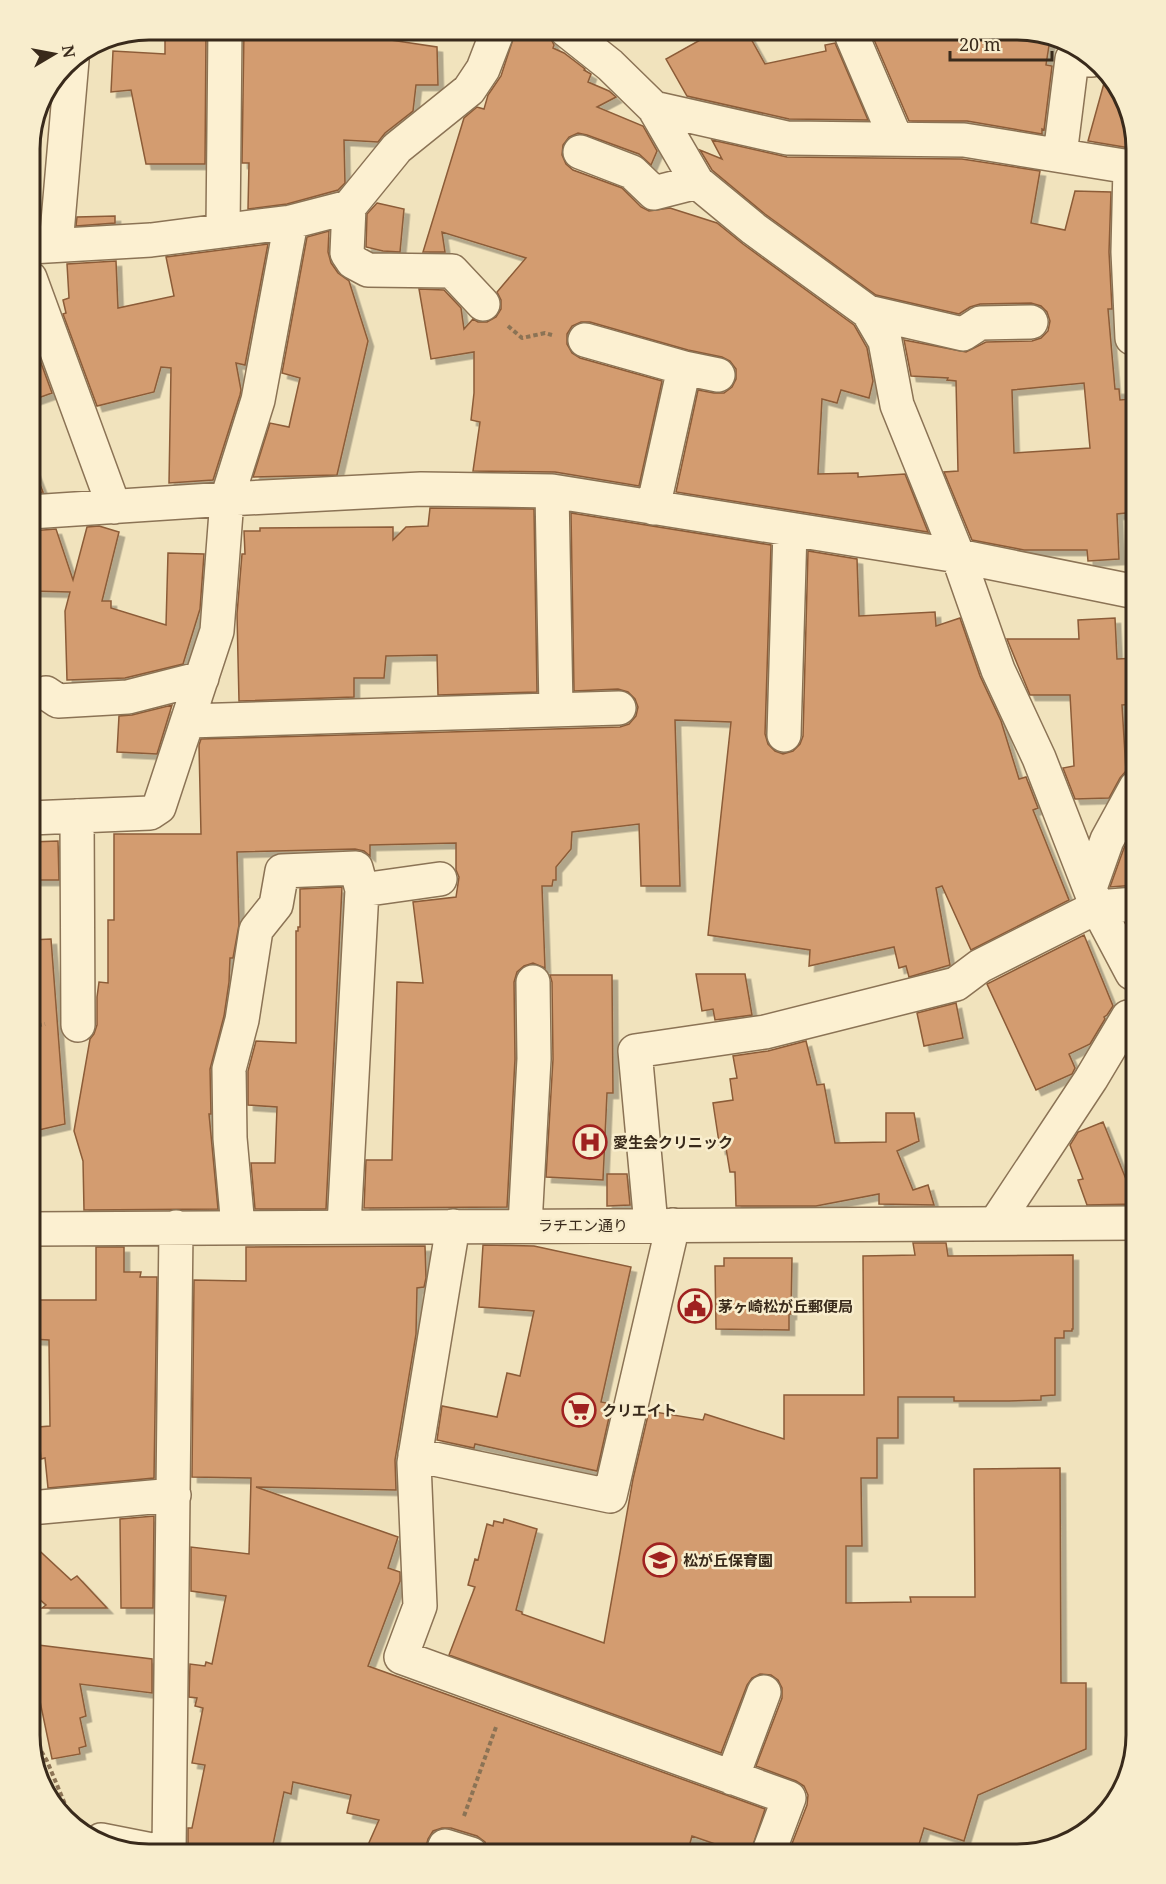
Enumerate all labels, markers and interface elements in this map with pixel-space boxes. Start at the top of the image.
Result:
north arrow [24,24,84,84]
scale bar [950,24,1052,62]
text: 20 m [959,32,1001,56]
text: N [57,43,81,60]
hospital icon: 愛生会クリニック [572,1124,608,1160]
place label: 愛生会クリニック [613,1132,733,1152]
street label: ラチエン通り [538,1215,628,1235]
public building icon: 茅ヶ崎松が丘郵便局 [677,1288,713,1324]
place label: 茅ヶ崎松が丘郵便局 [718,1296,853,1316]
supermarket icon: クリエイト [561,1392,597,1428]
place label: クリエイト [602,1400,677,1420]
school or university icon: 松が丘保育園 [642,1542,678,1578]
place label: 松が丘保育園 [683,1550,773,1570]

